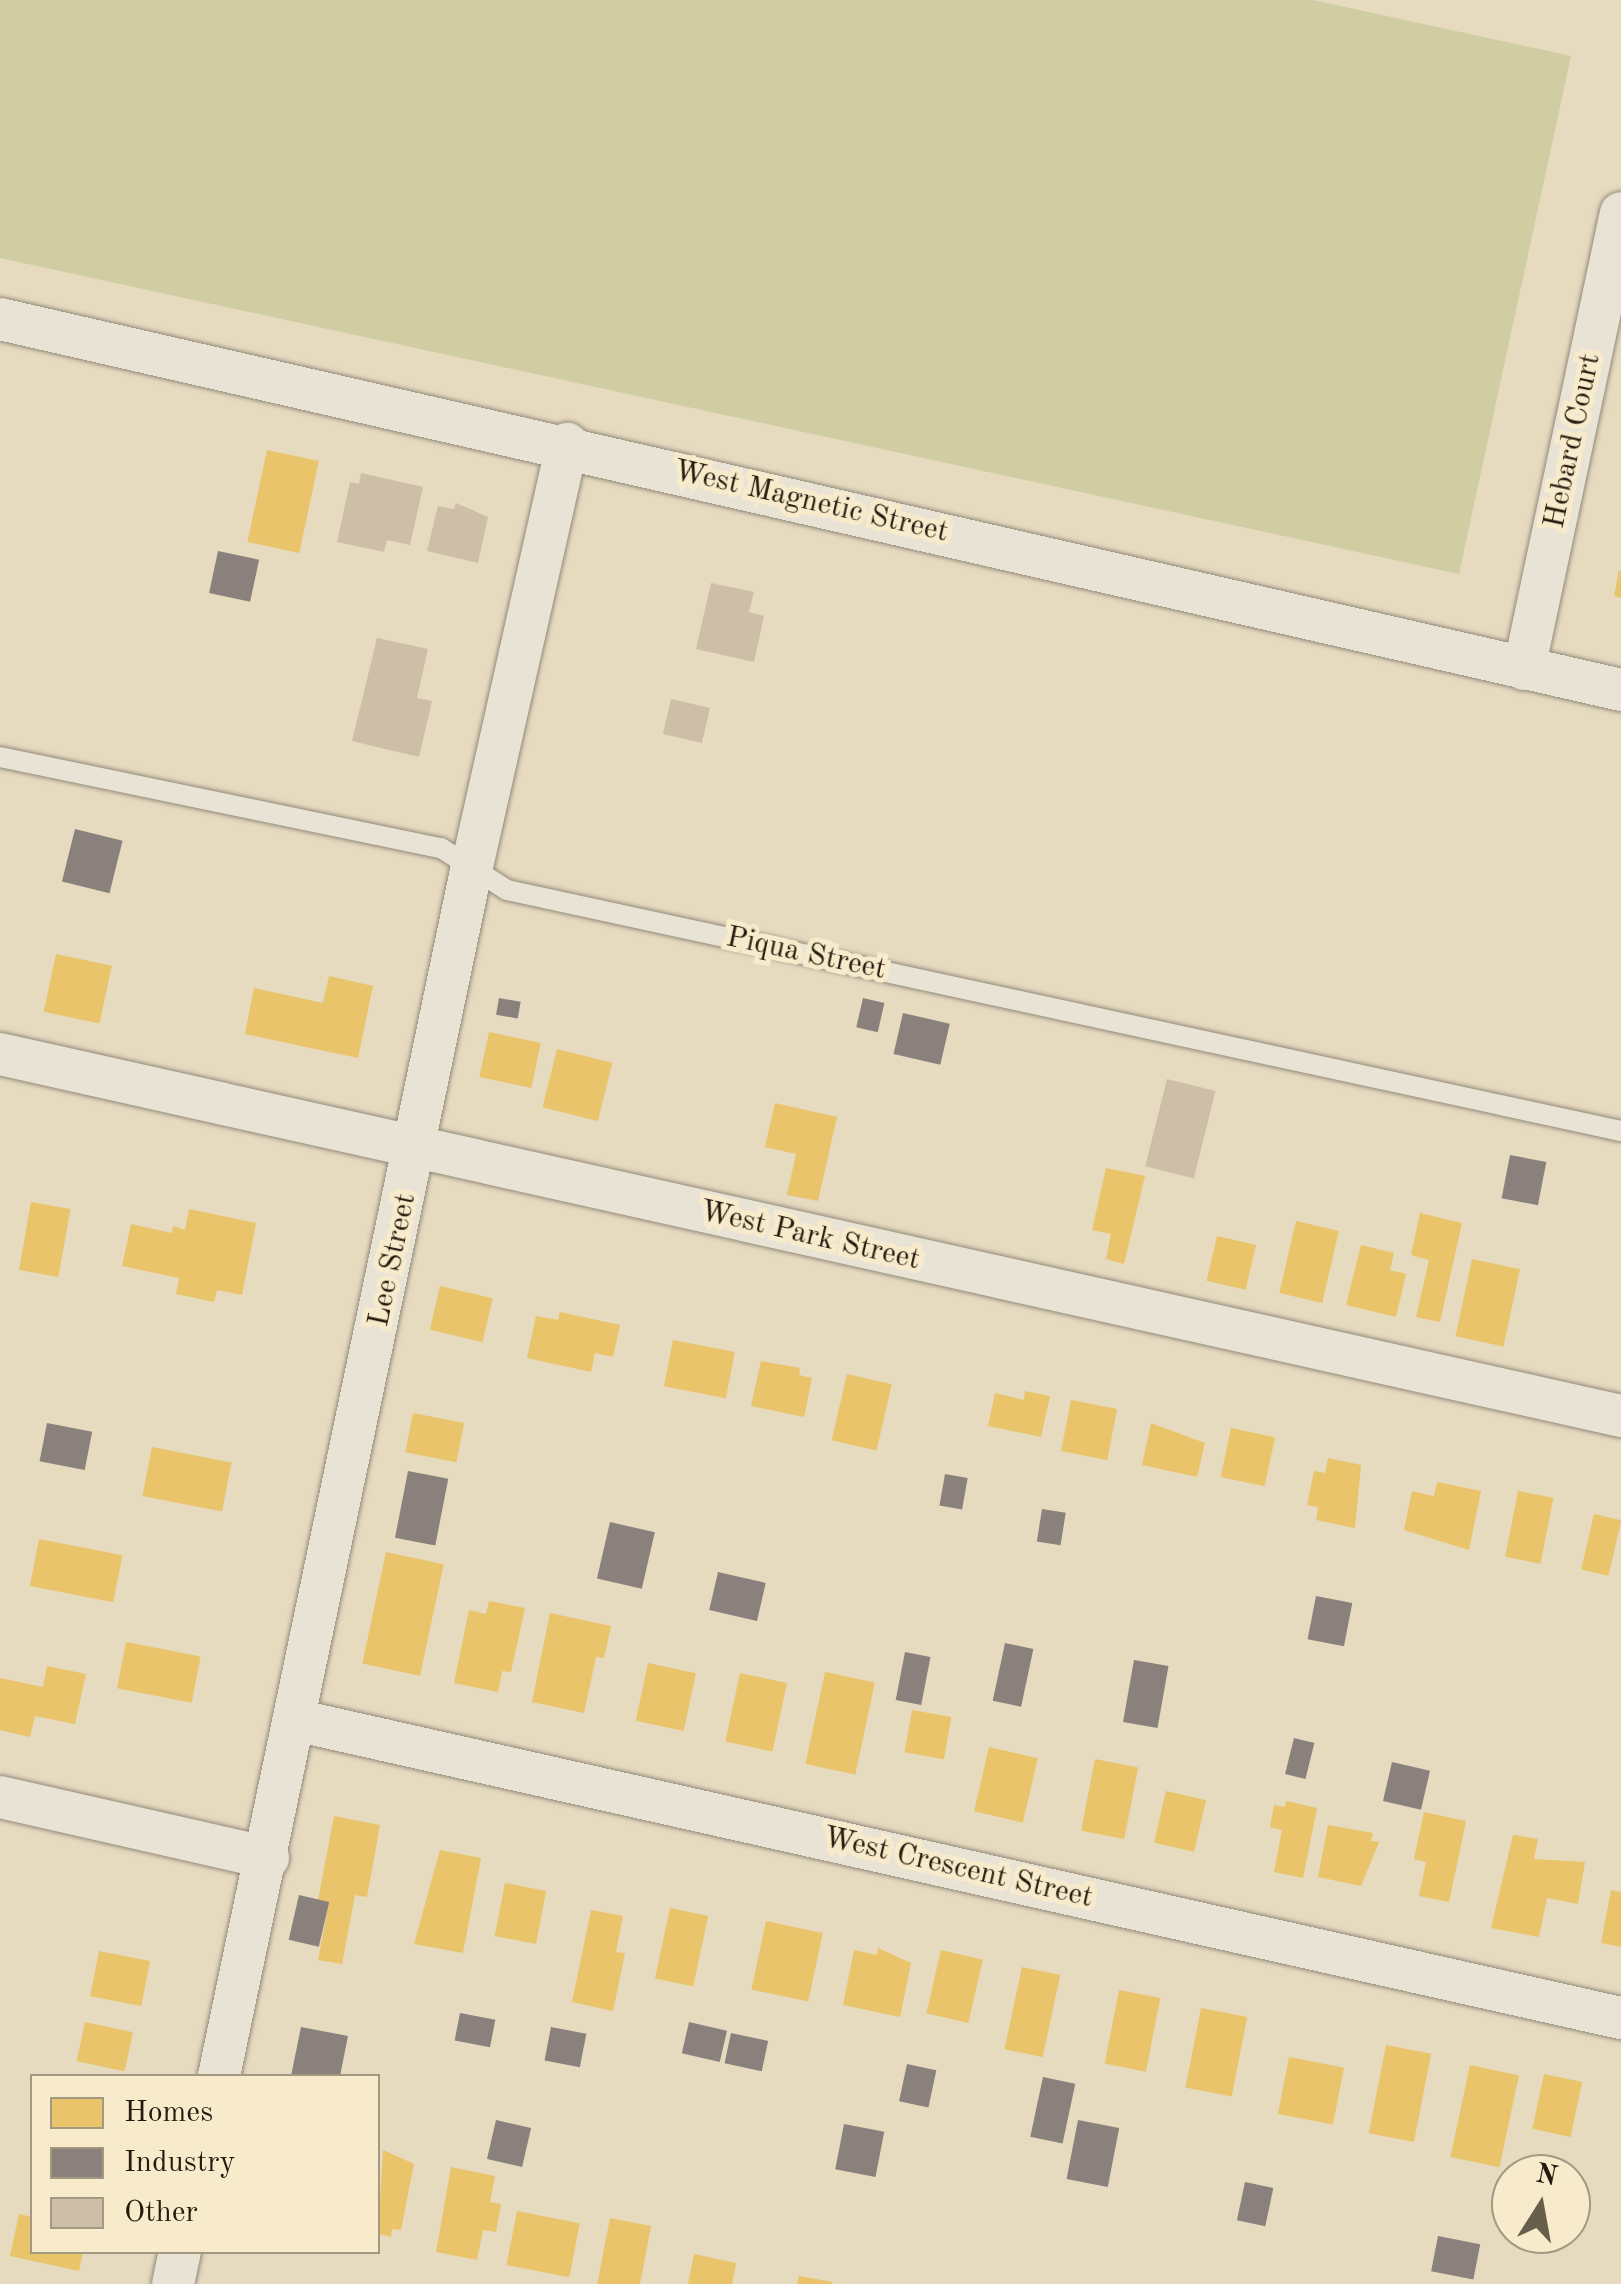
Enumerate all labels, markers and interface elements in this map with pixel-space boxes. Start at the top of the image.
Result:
street label: Hebard Court [1537,350,1609,532]
street label: West Magnetic Street [670,453,952,551]
street label: Piqua Street [723,920,889,988]
street label: Lee Street [361,1190,425,1330]
street label: West Park Street [697,1193,923,1279]
street label: West Crescent Street [820,1819,1096,1917]
legend [30,2074,380,2254]
text: Homes [124,2098,213,2128]
text: Industry [124,2148,235,2178]
north arrow [1491,2154,1591,2254]
text: N [1533,2161,1560,2192]
text: Other [124,2198,198,2228]

